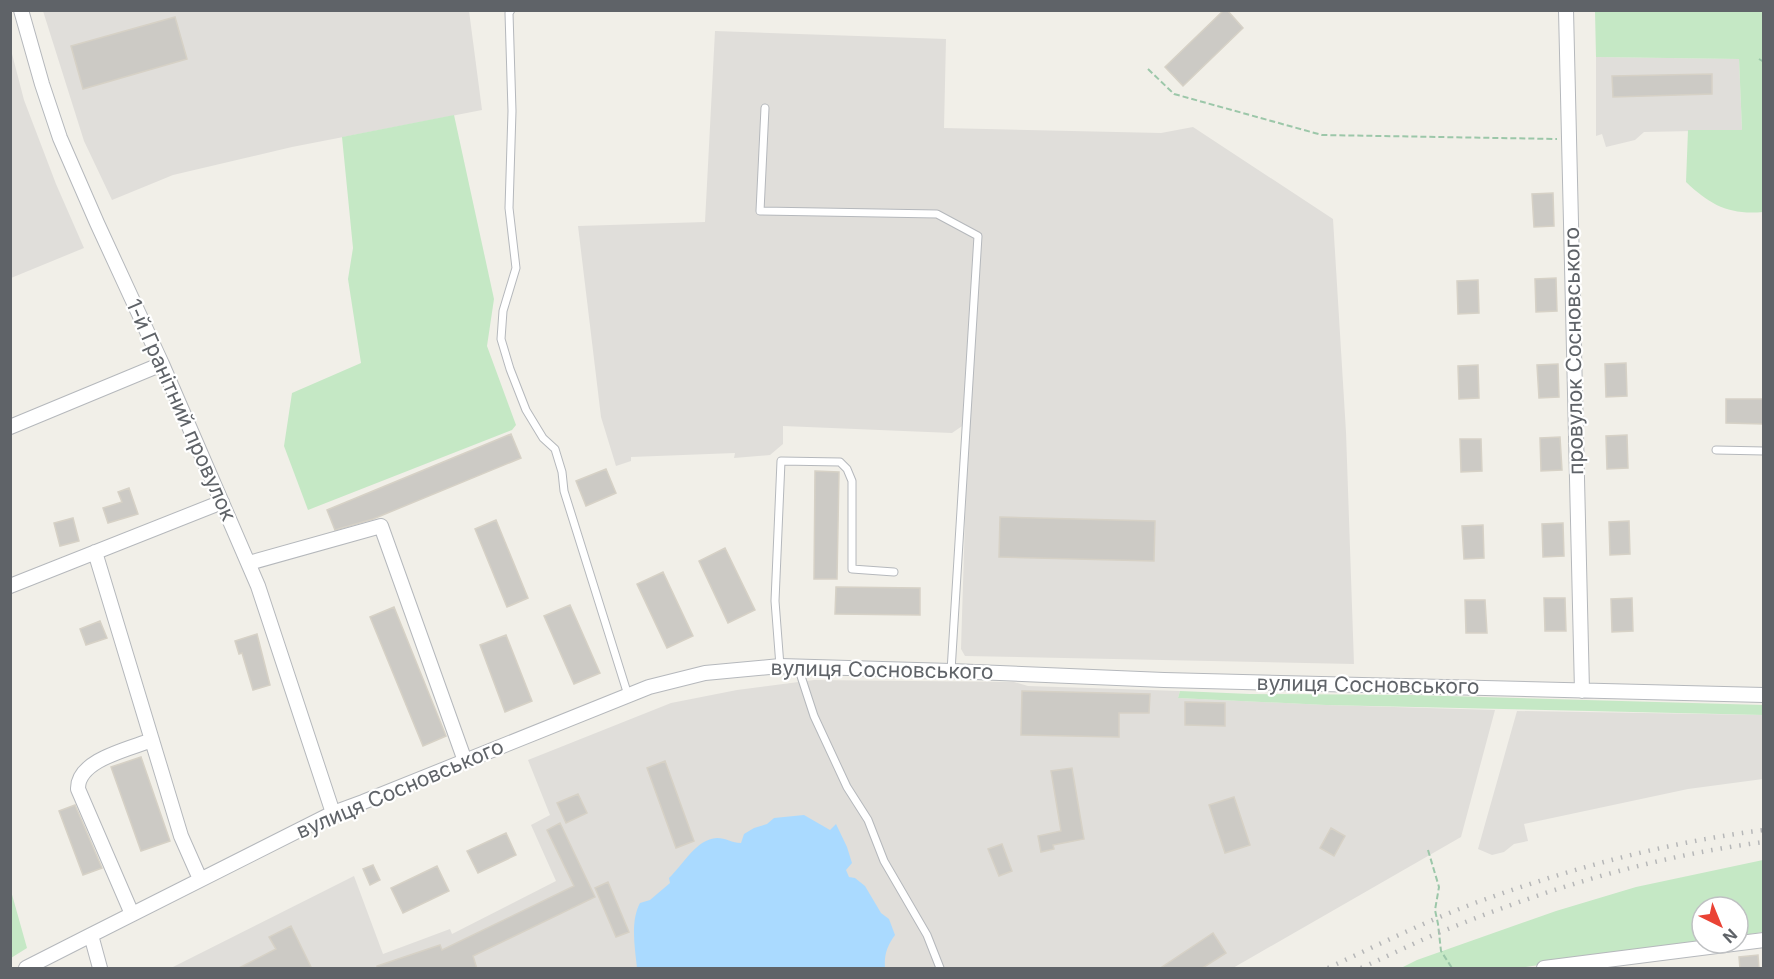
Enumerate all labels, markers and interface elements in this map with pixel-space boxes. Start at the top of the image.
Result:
street label: провулок Сосновського [1559,227,1588,475]
street label: 1-й Гранітний провулок [121,295,242,525]
street label: вулиця Сосновського [770,655,994,684]
street label: вулиця Сосновського [1256,670,1480,699]
street label: вулиця Сосновського [292,734,507,844]
north arrow [1690,895,1750,955]
text: N [1719,924,1742,947]

